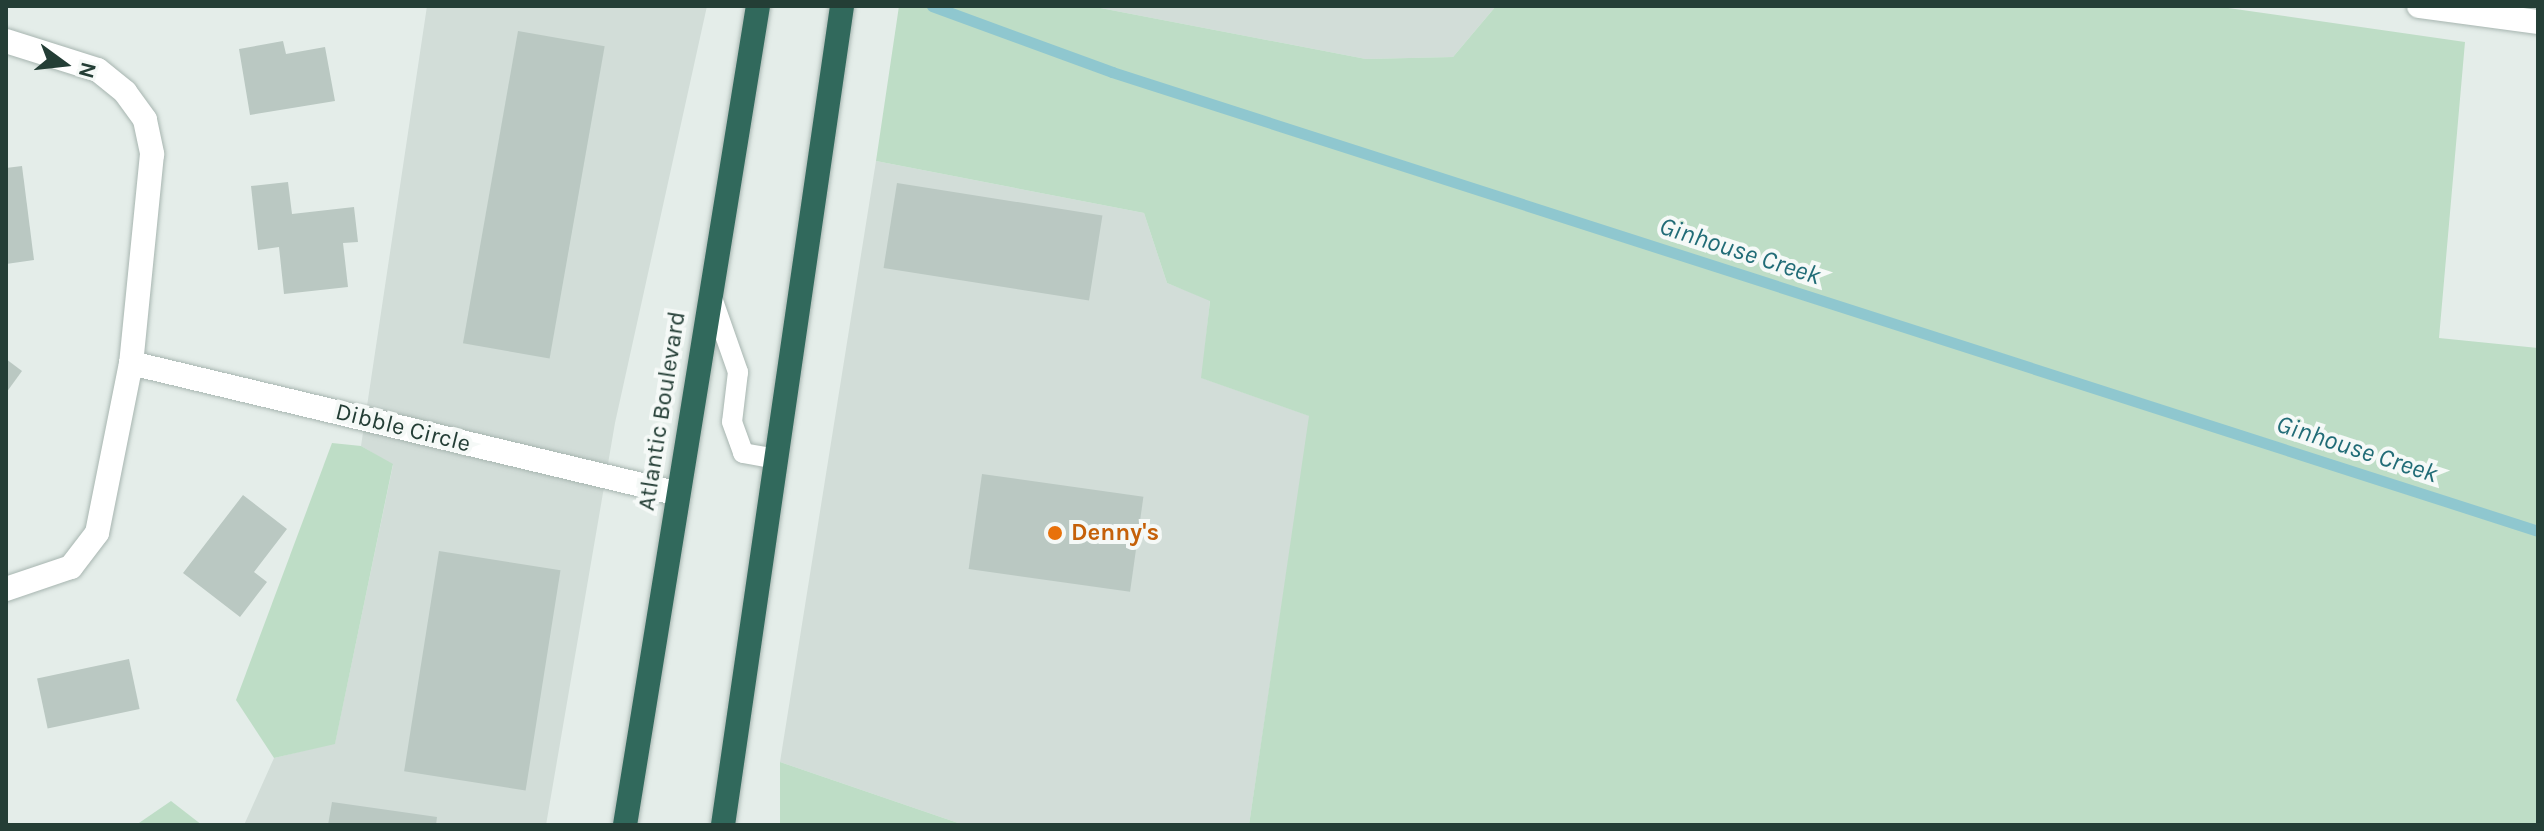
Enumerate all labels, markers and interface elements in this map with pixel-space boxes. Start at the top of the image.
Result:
north arrow [24,24,104,104]
text: N [73,59,102,81]
water label: Ginhouse Creek [1655,210,1825,292]
street label: Atlantic Boulevard [632,309,692,513]
street label: Dibble Circle [332,397,474,459]
water label: Ginhouse Creek [2272,408,2442,490]
place label: Denny's [1071,519,1159,547]
marker: Denny's [1046,524,1064,542]

